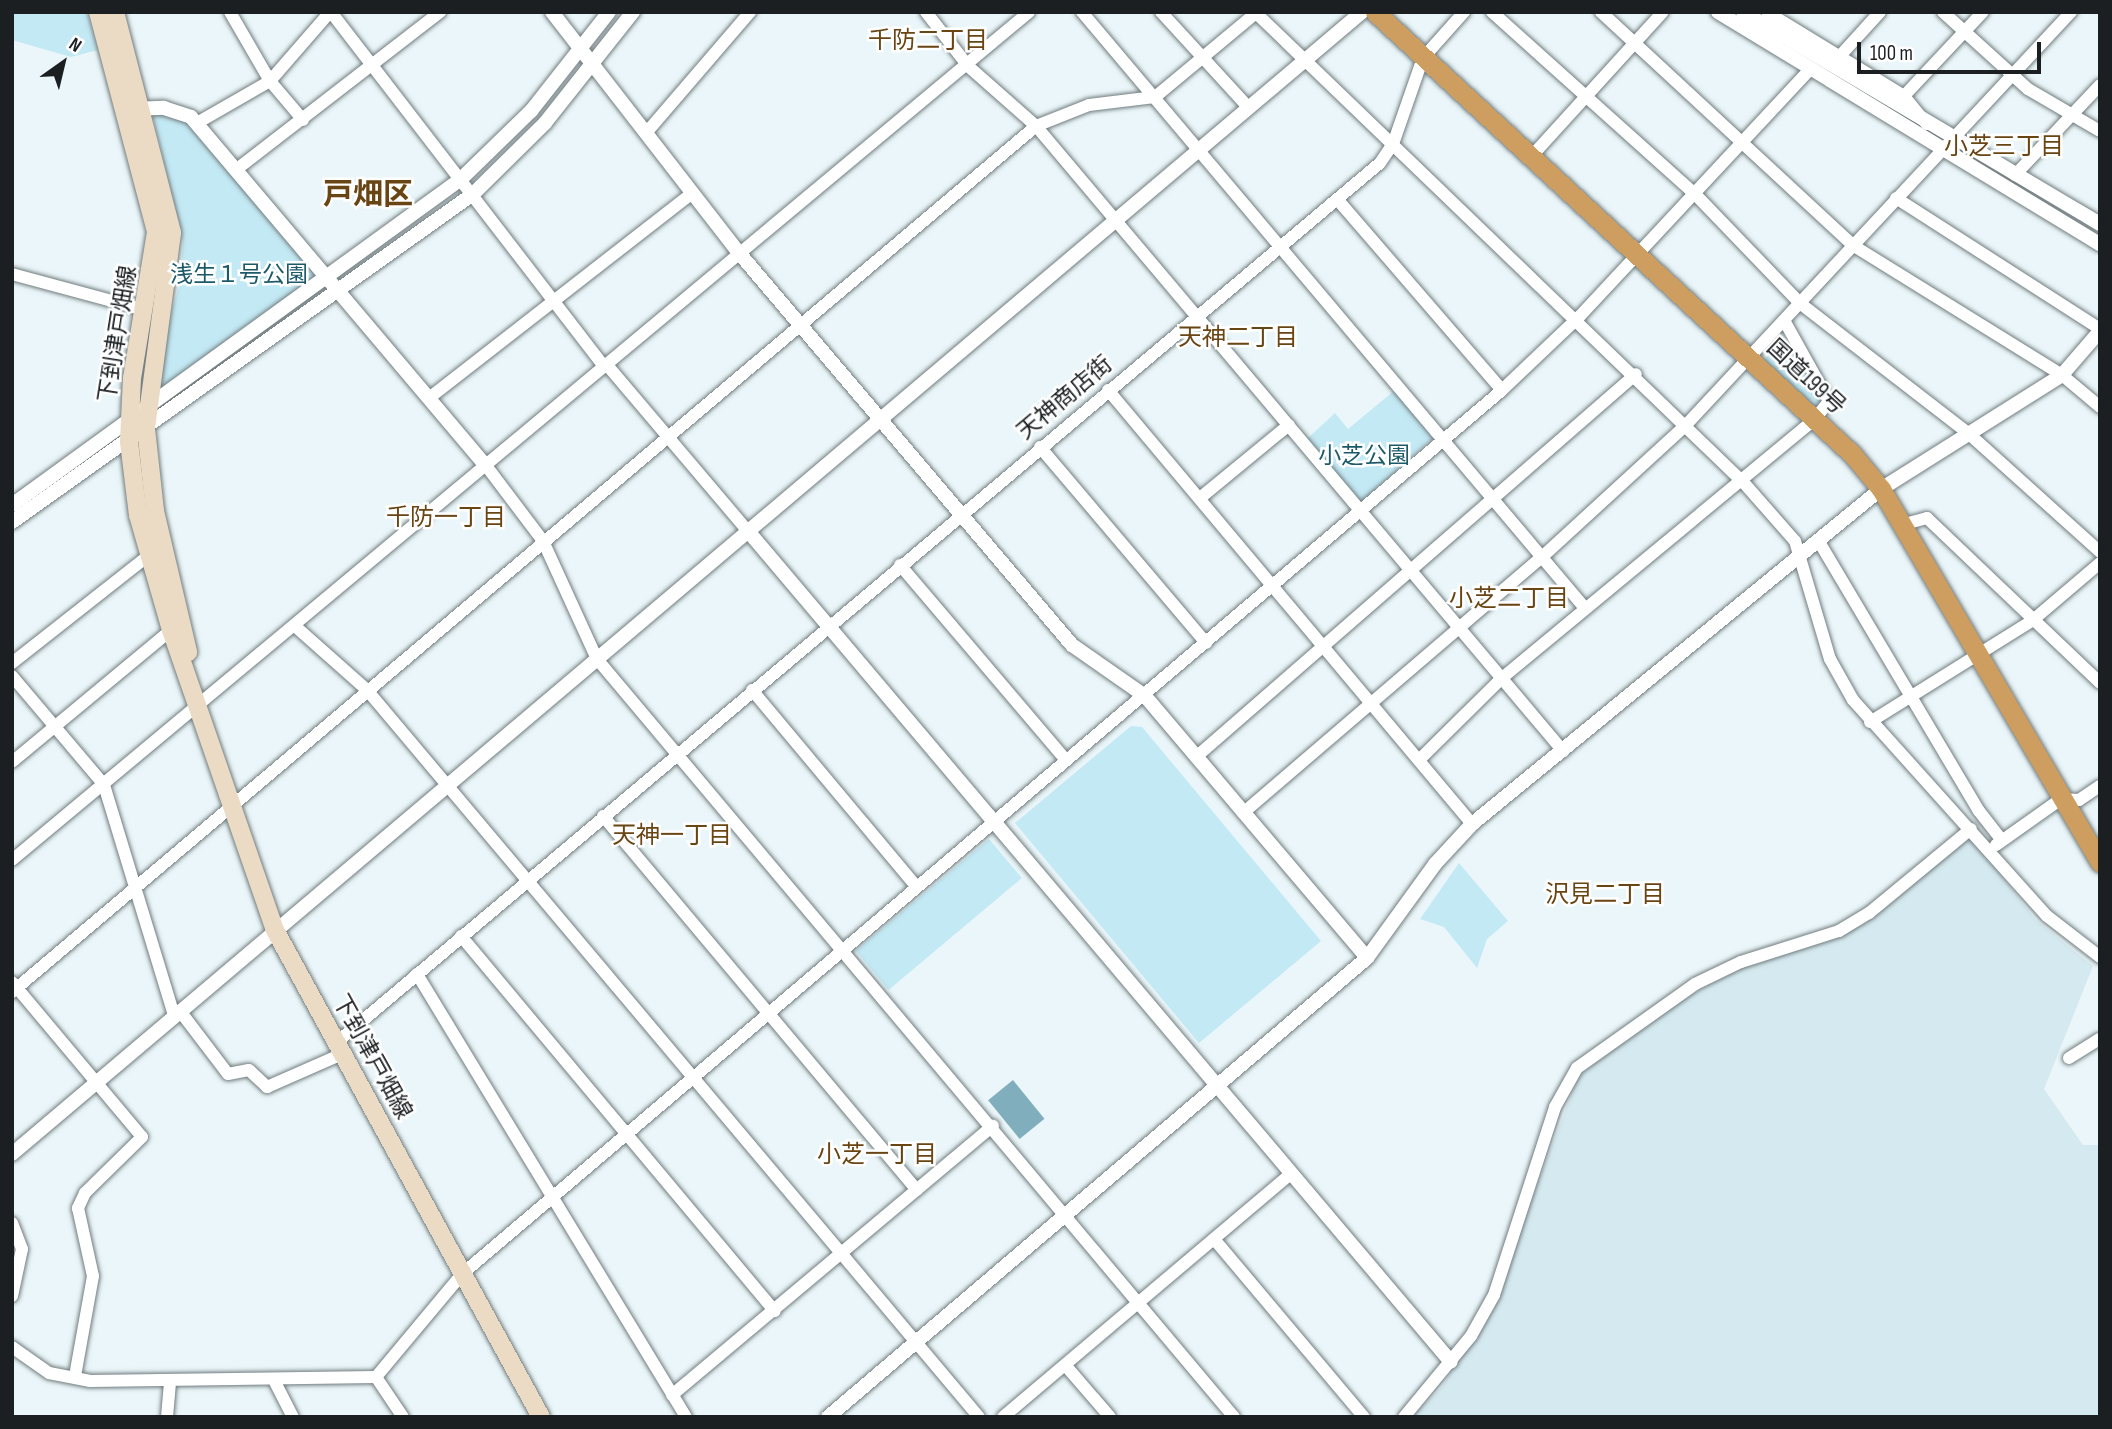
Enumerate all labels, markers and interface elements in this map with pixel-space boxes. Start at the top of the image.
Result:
district label: 千防二丁目 [868,27,988,55]
north arrow [28,28,98,98]
scale bar [1860,28,2044,72]
text: N [64,33,86,58]
text: 100 m [1870,41,1913,66]
district label: 小芝三丁目 [1944,133,2064,161]
district label: 戸畑区 [323,177,413,213]
park label: 浅生１号公園 [170,261,308,289]
street label: 下到津戸畑線 [94,264,142,404]
district label: 天神二丁目 [1178,324,1298,352]
street label: 国道199号 [1761,334,1851,420]
street label: 天神商店街 [1012,350,1118,446]
park label: 小芝公園 [1318,442,1410,470]
district label: 千防一丁目 [386,504,506,532]
district label: 小芝二丁目 [1449,585,1569,613]
district label: 天神一丁目 [612,822,732,850]
district label: 沢見二丁目 [1545,881,1665,909]
street label: 下到津戸畑線 [326,990,418,1124]
district label: 小芝一丁目 [817,1141,937,1169]

